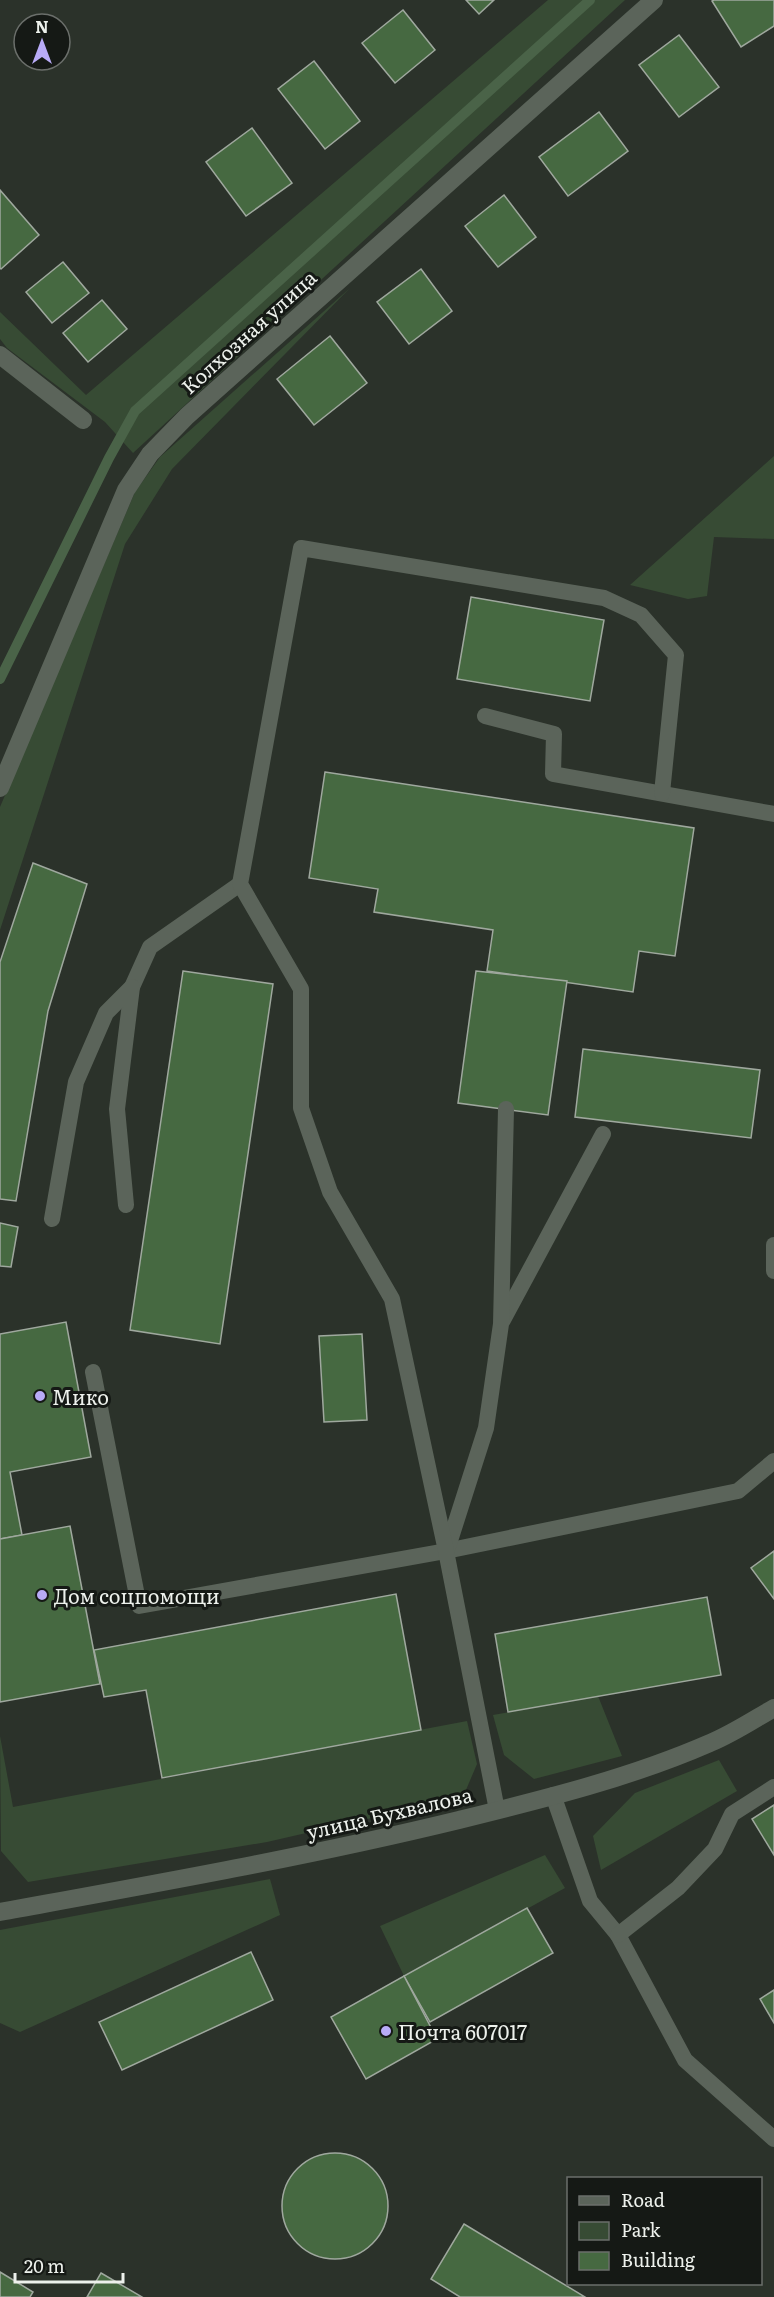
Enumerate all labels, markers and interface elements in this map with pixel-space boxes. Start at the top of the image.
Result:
north arrow [12,12,72,72]
text: N [35,14,49,38]
street label: Колхозная улица [174,262,322,400]
place label: Мико [52,1381,109,1411]
marker: Мико [33,1389,47,1403]
place label: Дом соцпомощи [54,1580,220,1610]
marker: Дом соцпомощи [35,1588,49,1602]
street label: улица Бухвалова [303,1778,475,1846]
place label: Почта 607017 [398,2016,527,2046]
marker: Почта 607017 [379,2024,393,2038]
legend [567,2177,762,2285]
text: Road [621,2186,665,2213]
text: Park [621,2216,662,2243]
scale bar [15,2246,123,2284]
text: Building [621,2246,696,2273]
text: 20 m [24,2252,65,2279]

